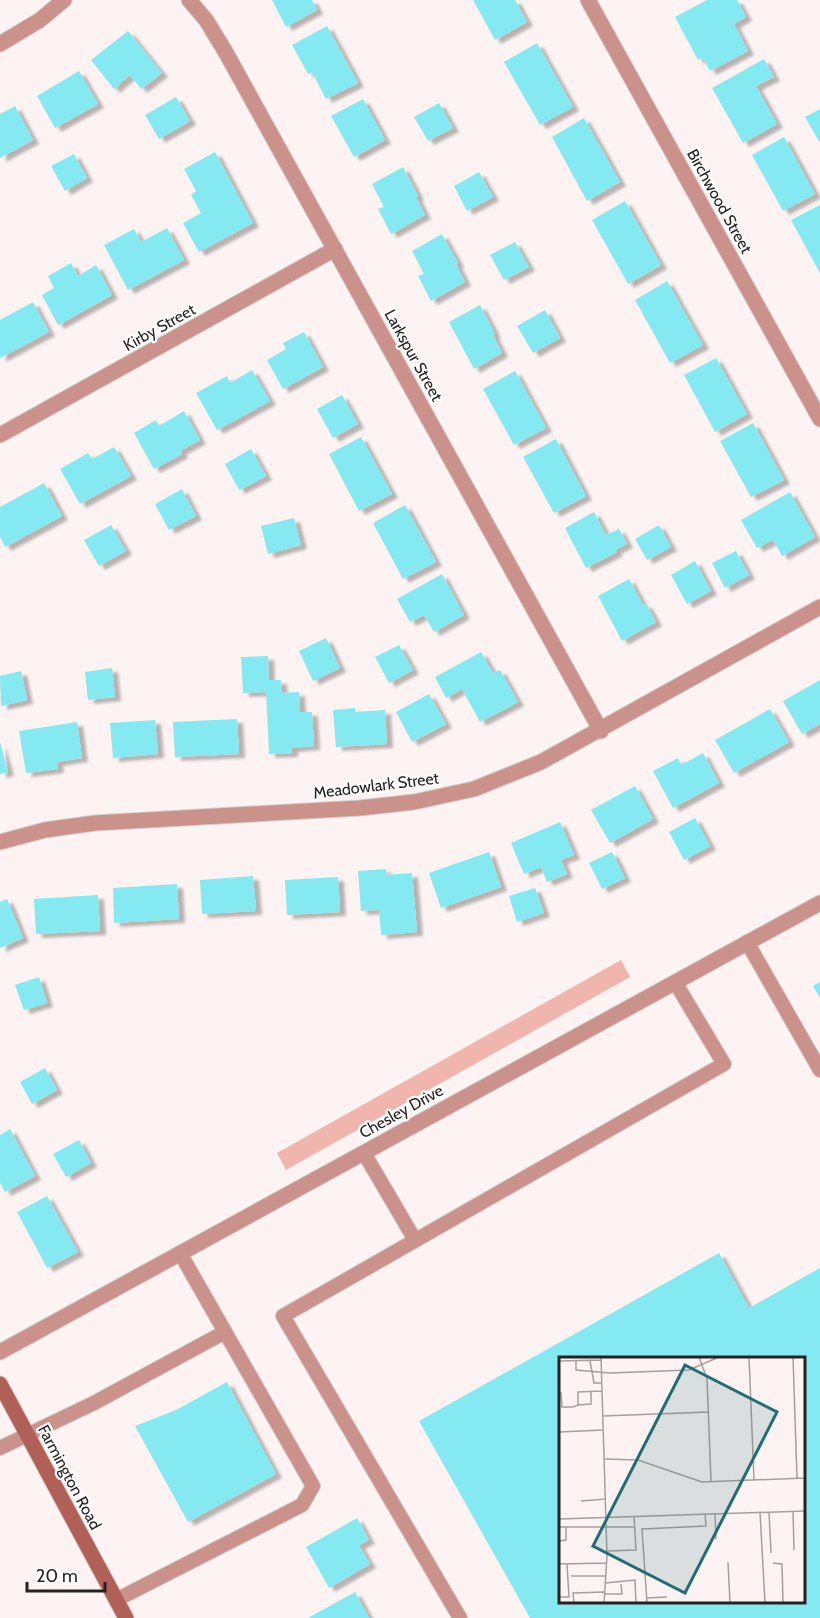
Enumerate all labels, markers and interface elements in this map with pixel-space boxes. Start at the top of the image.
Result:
street label: Birchwood Street [683,146,756,257]
street label: Kirby Street [120,300,199,355]
street label: Larkspur Street [381,306,447,405]
street label: Meadowlark Street [312,768,440,803]
street label: Chesley Drive [356,1081,446,1142]
inset map [559,1357,805,1603]
street label: Farmington Road [34,1422,105,1533]
scale bar [27,1555,105,1593]
text: 20 m [36,1565,78,1587]

